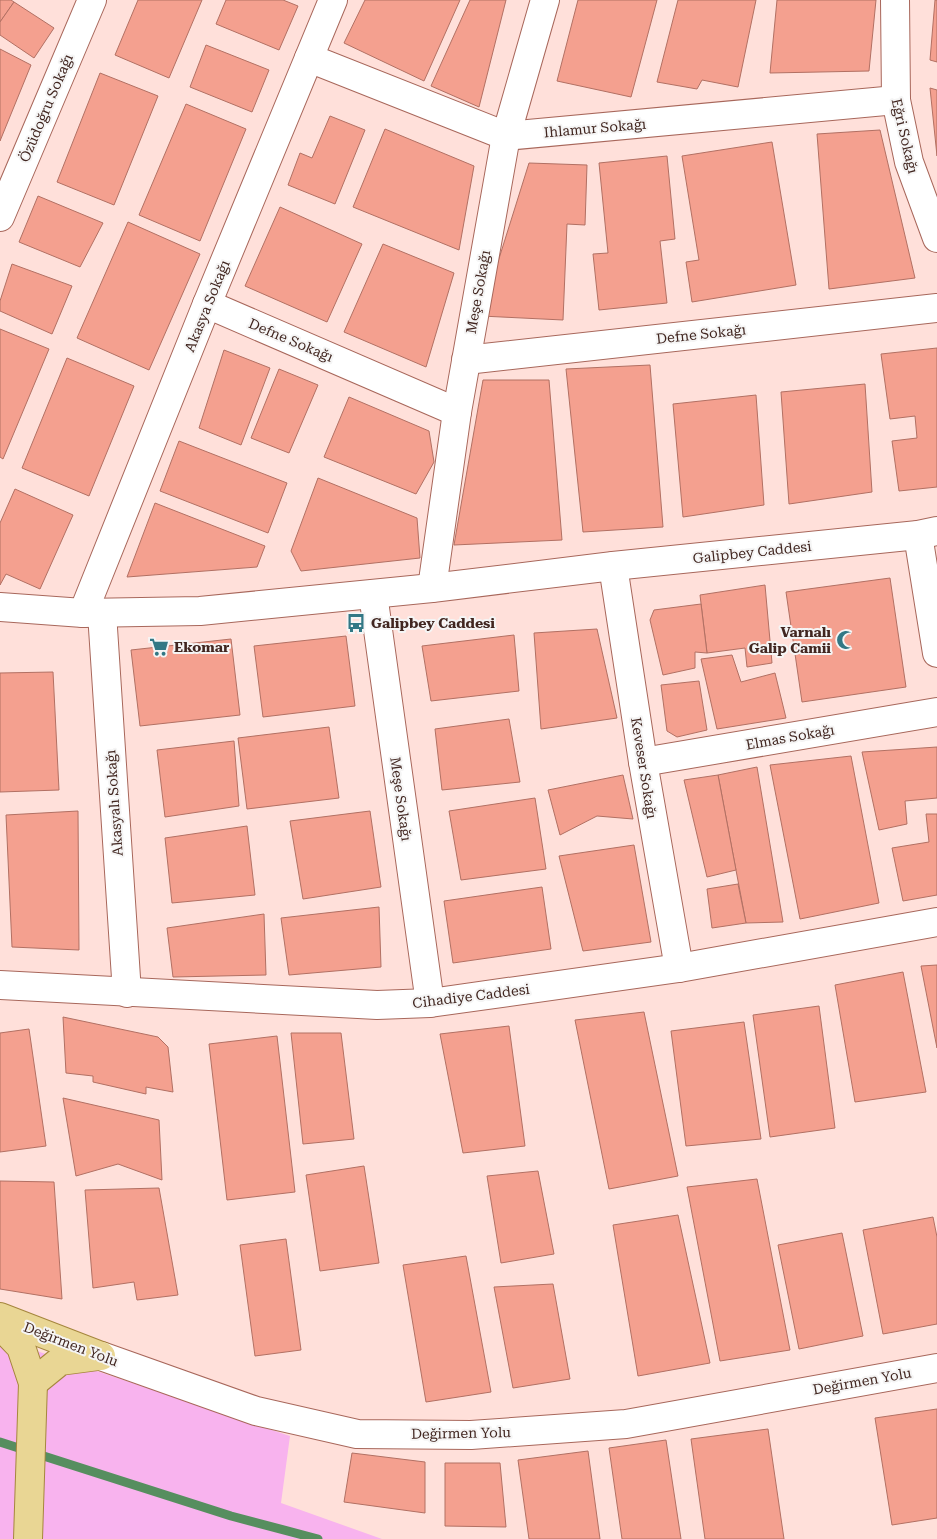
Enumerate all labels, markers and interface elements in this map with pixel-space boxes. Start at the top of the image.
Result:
street label: Özüdoğru Sokağı [16,51,76,164]
street label: Eğri Sokağı [889,97,922,176]
street label: Ihlamur Sokağı [543,116,647,140]
street label: Meşe Sokağı [463,248,493,335]
street label: Akasya Sokağı [181,257,233,354]
street label: Defne Sokağı [246,315,336,365]
street label: Defne Sokağı [655,321,747,347]
street label: Galipbey Caddesi [692,538,813,566]
bus stop icon: Galipbey Caddesi [345,612,367,634]
place label: Galipbey Caddesi [371,615,495,631]
place label: Varnalı Galip Camii [749,624,831,656]
mosque icon: Varnalı Galip Camii [835,629,857,651]
supermarket icon: Ekomar [148,636,170,658]
place label: Ekomar [174,639,230,655]
street label: Keveser Sokağı [628,716,660,820]
street label: Elmas Sokağı [744,721,836,753]
street label: Akasyalı Sokağı [102,749,126,857]
street label: Meşe Sokağı [387,756,415,843]
street label: Cihadiye Caddesi [411,981,531,1011]
street label: Değirmen Yolu [22,1319,121,1369]
street label: Değirmen Yolu [811,1364,913,1398]
street label: Değirmen Yolu [411,1424,511,1442]

